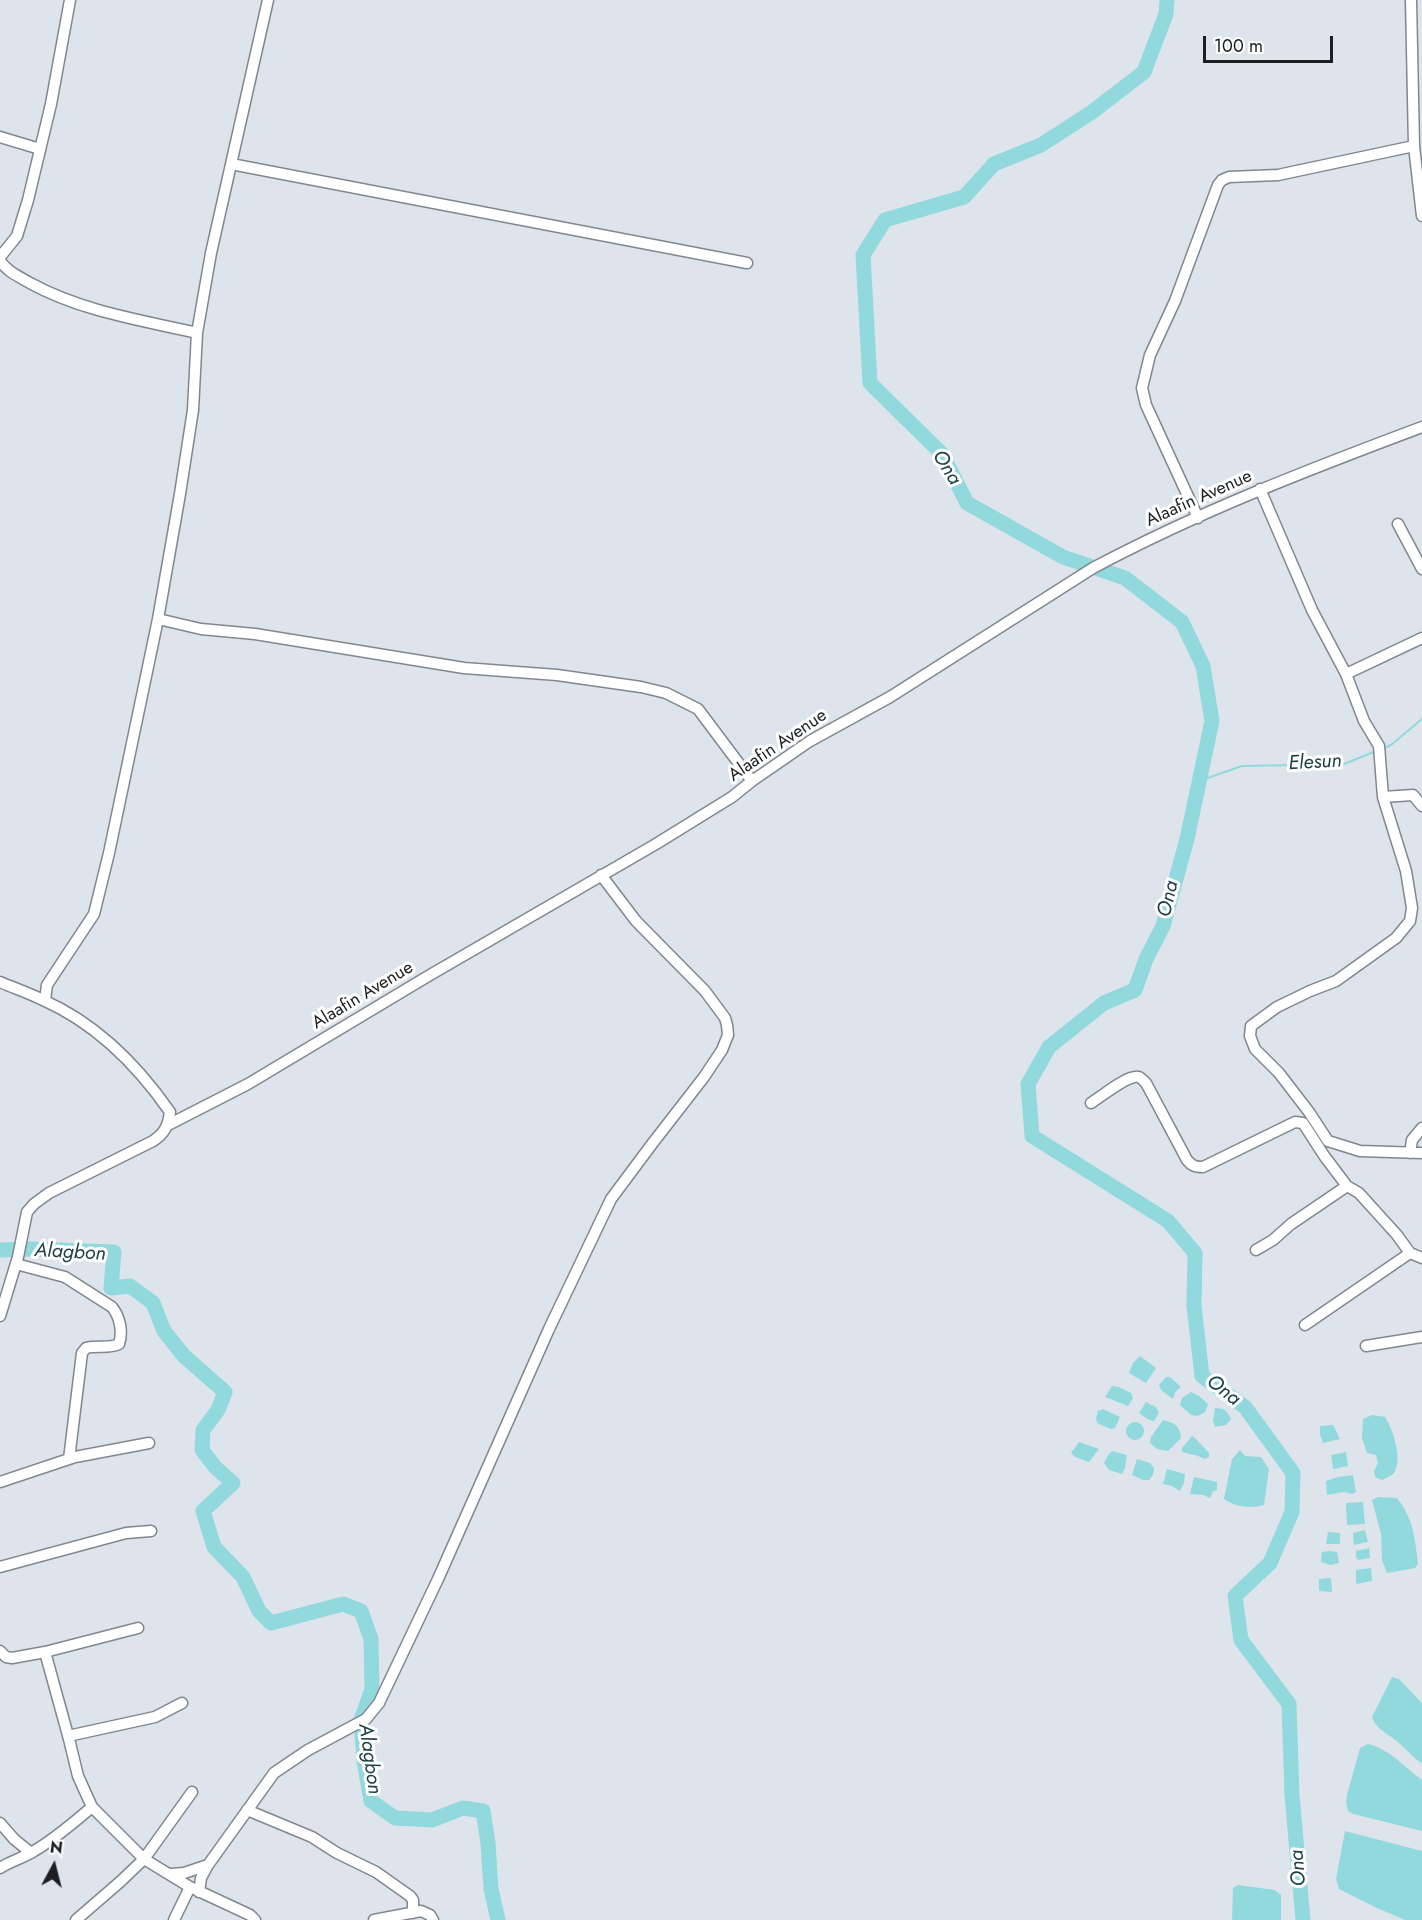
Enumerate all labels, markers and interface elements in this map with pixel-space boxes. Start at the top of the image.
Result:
scale bar [1206,24,1336,62]
text: 100 m [1214,33,1263,59]
water label: Ona [926,446,966,490]
street label: Alaafin Avenue [1142,466,1256,532]
street label: Alaafin Avenue [725,705,831,787]
water label: Elesun [1288,750,1342,776]
water label: Ona [1153,878,1185,920]
street label: Alaafin Avenue [309,957,417,1035]
water label: Alagbon [34,1239,106,1267]
water label: Ona [1201,1370,1245,1412]
water label: Alagbon [352,1722,386,1796]
text: N [49,1835,64,1860]
north arrow [24,1836,84,1896]
water label: Ona [1286,1849,1312,1887]

